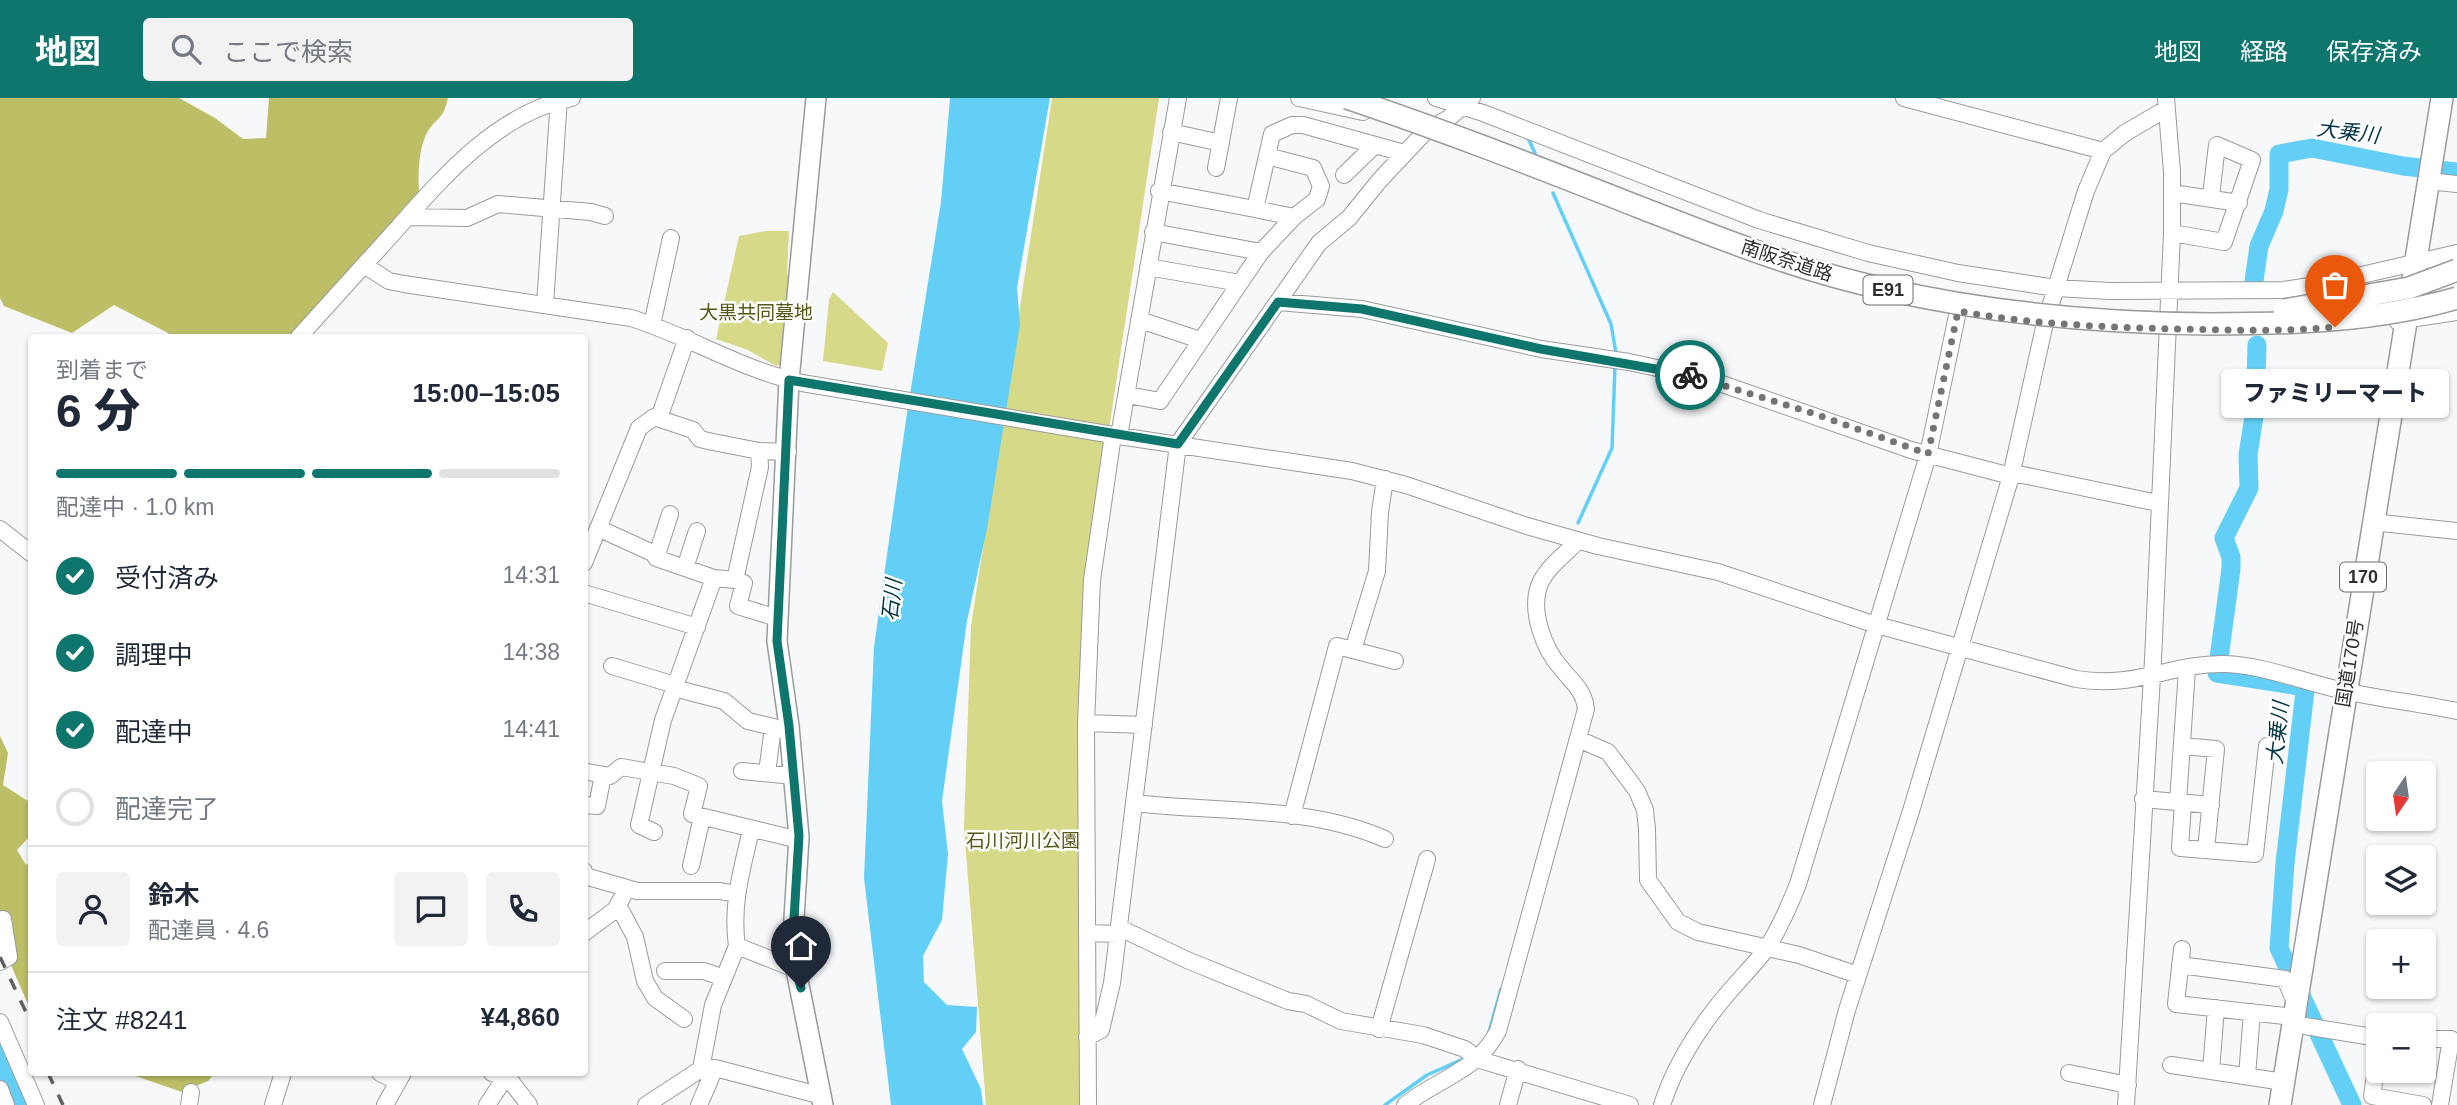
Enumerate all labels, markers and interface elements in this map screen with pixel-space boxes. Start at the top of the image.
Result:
search box [143,18,633,81]
icon: search [167,30,205,68]
text: 地図 [35,33,101,70]
text: ここで検索 [223,37,353,67]
text: 地図 [2154,38,2202,65]
text: 経路 [2240,38,2288,65]
text: 保存済み [2326,38,2422,65]
water label: 大乗川 [2315,116,2383,147]
street label: 南阪奈道路 [1738,236,1835,285]
pin [2305,255,2365,327]
icon: bag [2316,266,2354,304]
road number: E91 [1864,275,1912,304]
park label: 大黒共同墓地 [699,302,813,323]
courier [1655,340,1725,410]
icon: bike [1671,356,1709,394]
text: 到着まで [56,357,148,383]
callout: ファミリーマート [2221,369,2449,418]
text: 15:00–15:05 [413,378,560,408]
text: ファミリーマート [2243,380,2427,406]
text: 6 分 [56,385,140,437]
text: 配達中 · 1.0 km [56,494,214,520]
icon: check [56,557,94,595]
text: 14:31 [502,562,560,588]
road number: 170 [2340,562,2386,592]
text: 受付済み [115,563,219,593]
water label: 石川 [878,576,905,622]
street label: 国道170号 [2332,618,2367,709]
icon: check [56,634,94,672]
text: 14:38 [502,639,560,665]
text: 調理中 [115,640,193,670]
water label: 大乗川 [2263,698,2292,765]
icon: check [56,711,94,749]
text: 14:41 [502,716,560,742]
text: 配達中 [115,717,193,747]
north arrow [2366,761,2436,831]
map controls [2366,761,2436,1083]
text: 配達完了 [115,794,219,824]
park label: 石川河川公園 [966,830,1080,851]
button: layers [2366,845,2436,915]
button: person [56,872,130,946]
button: chat [394,872,468,946]
button: phone [486,872,560,946]
text: 鈴木 [148,880,200,910]
pin [771,916,831,988]
text: 配達員 · 4.6 [148,917,269,943]
icon: home [782,927,820,965]
button: + [2366,929,2436,999]
text: ¥4,860 [480,1002,560,1032]
text: 注文 #8241 [56,1005,188,1035]
button: − [2366,1013,2436,1083]

